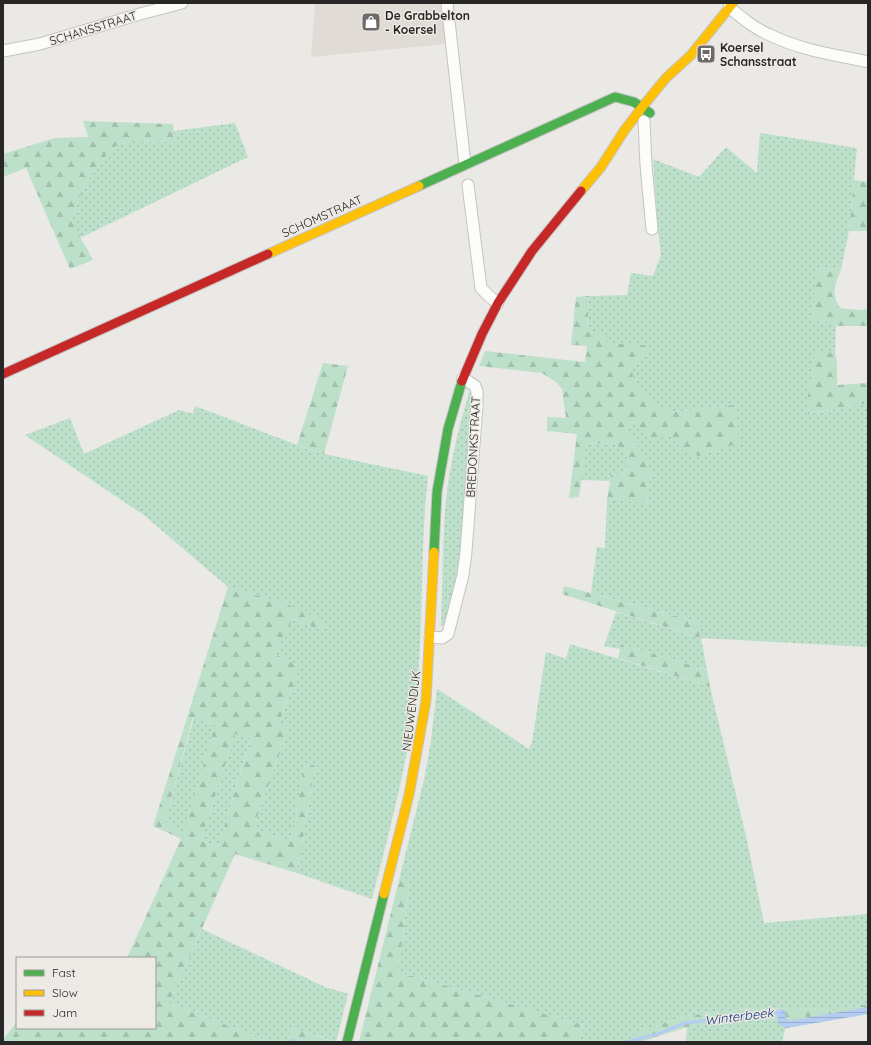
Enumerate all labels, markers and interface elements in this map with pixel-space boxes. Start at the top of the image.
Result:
street label: SCHANSSTRAAT [47,8,139,48]
place label: De Grabbelton - Koersel [385,8,470,37]
shop icon: De Grabbelton - Koersel [360,11,382,33]
place label: Koersel Schansstraat [720,40,797,69]
bus stop icon: Koersel Schansstraat [695,43,717,65]
street label: SCHOMSTRAAT [279,192,365,240]
street label: BREDONKSTRAAT [463,396,483,498]
street label: NIEUWENDIJK [399,670,423,752]
legend [16,957,156,1029]
text: Fast [52,965,76,980]
text: Slow [52,985,78,1000]
water label: Winterbeek [704,1004,775,1028]
text: Jam [52,1005,77,1020]

